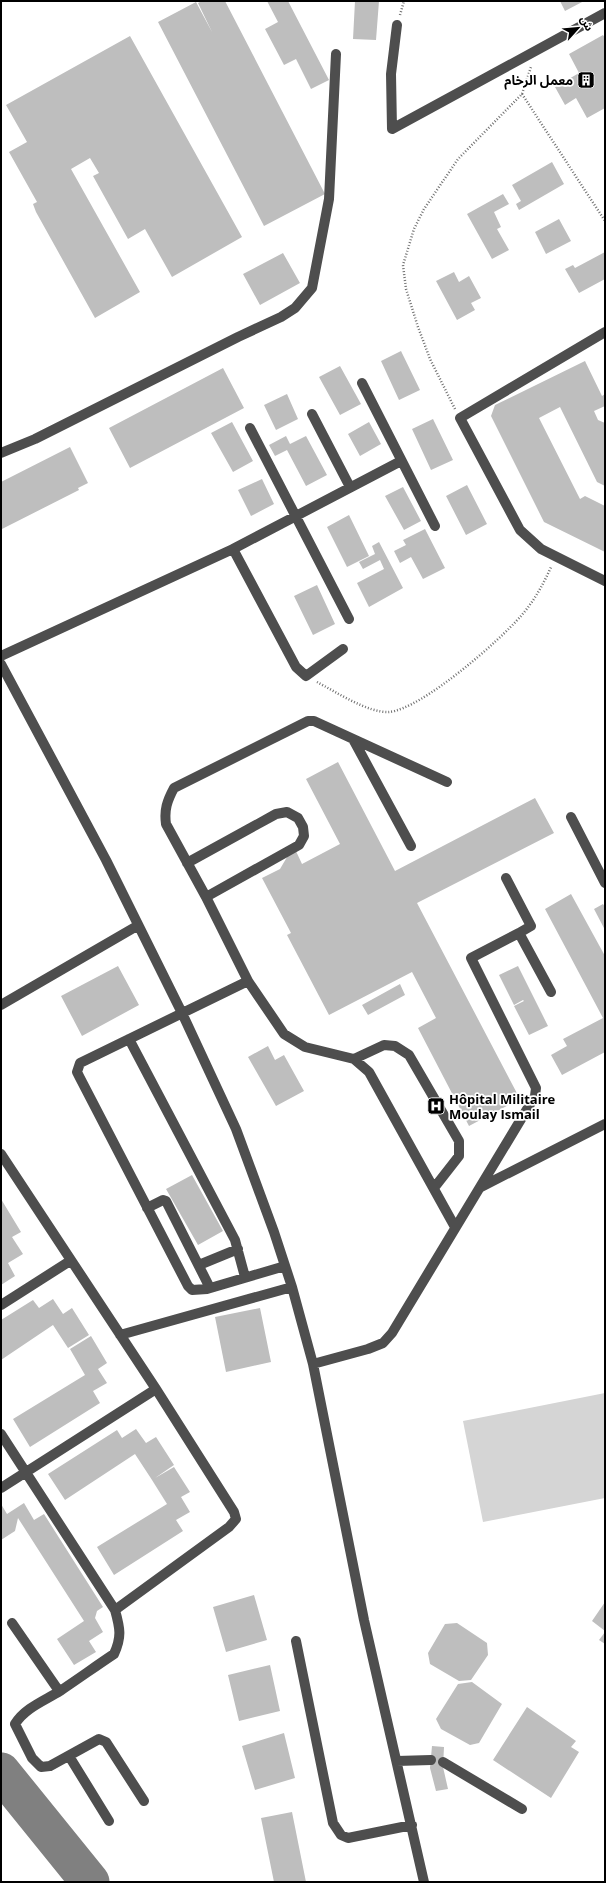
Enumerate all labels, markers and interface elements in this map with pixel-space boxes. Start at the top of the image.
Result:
north arrow [558,8,598,48]
text: ش [577,13,597,33]
building icon: معمل الرخام [576,70,596,90]
place label: معمل الرخام [504,71,573,90]
place label: Hôpital Militaire Moulay Ismail [449,1090,556,1123]
hospital icon: Hôpital Militaire Moulay Ismail [426,1096,446,1116]

